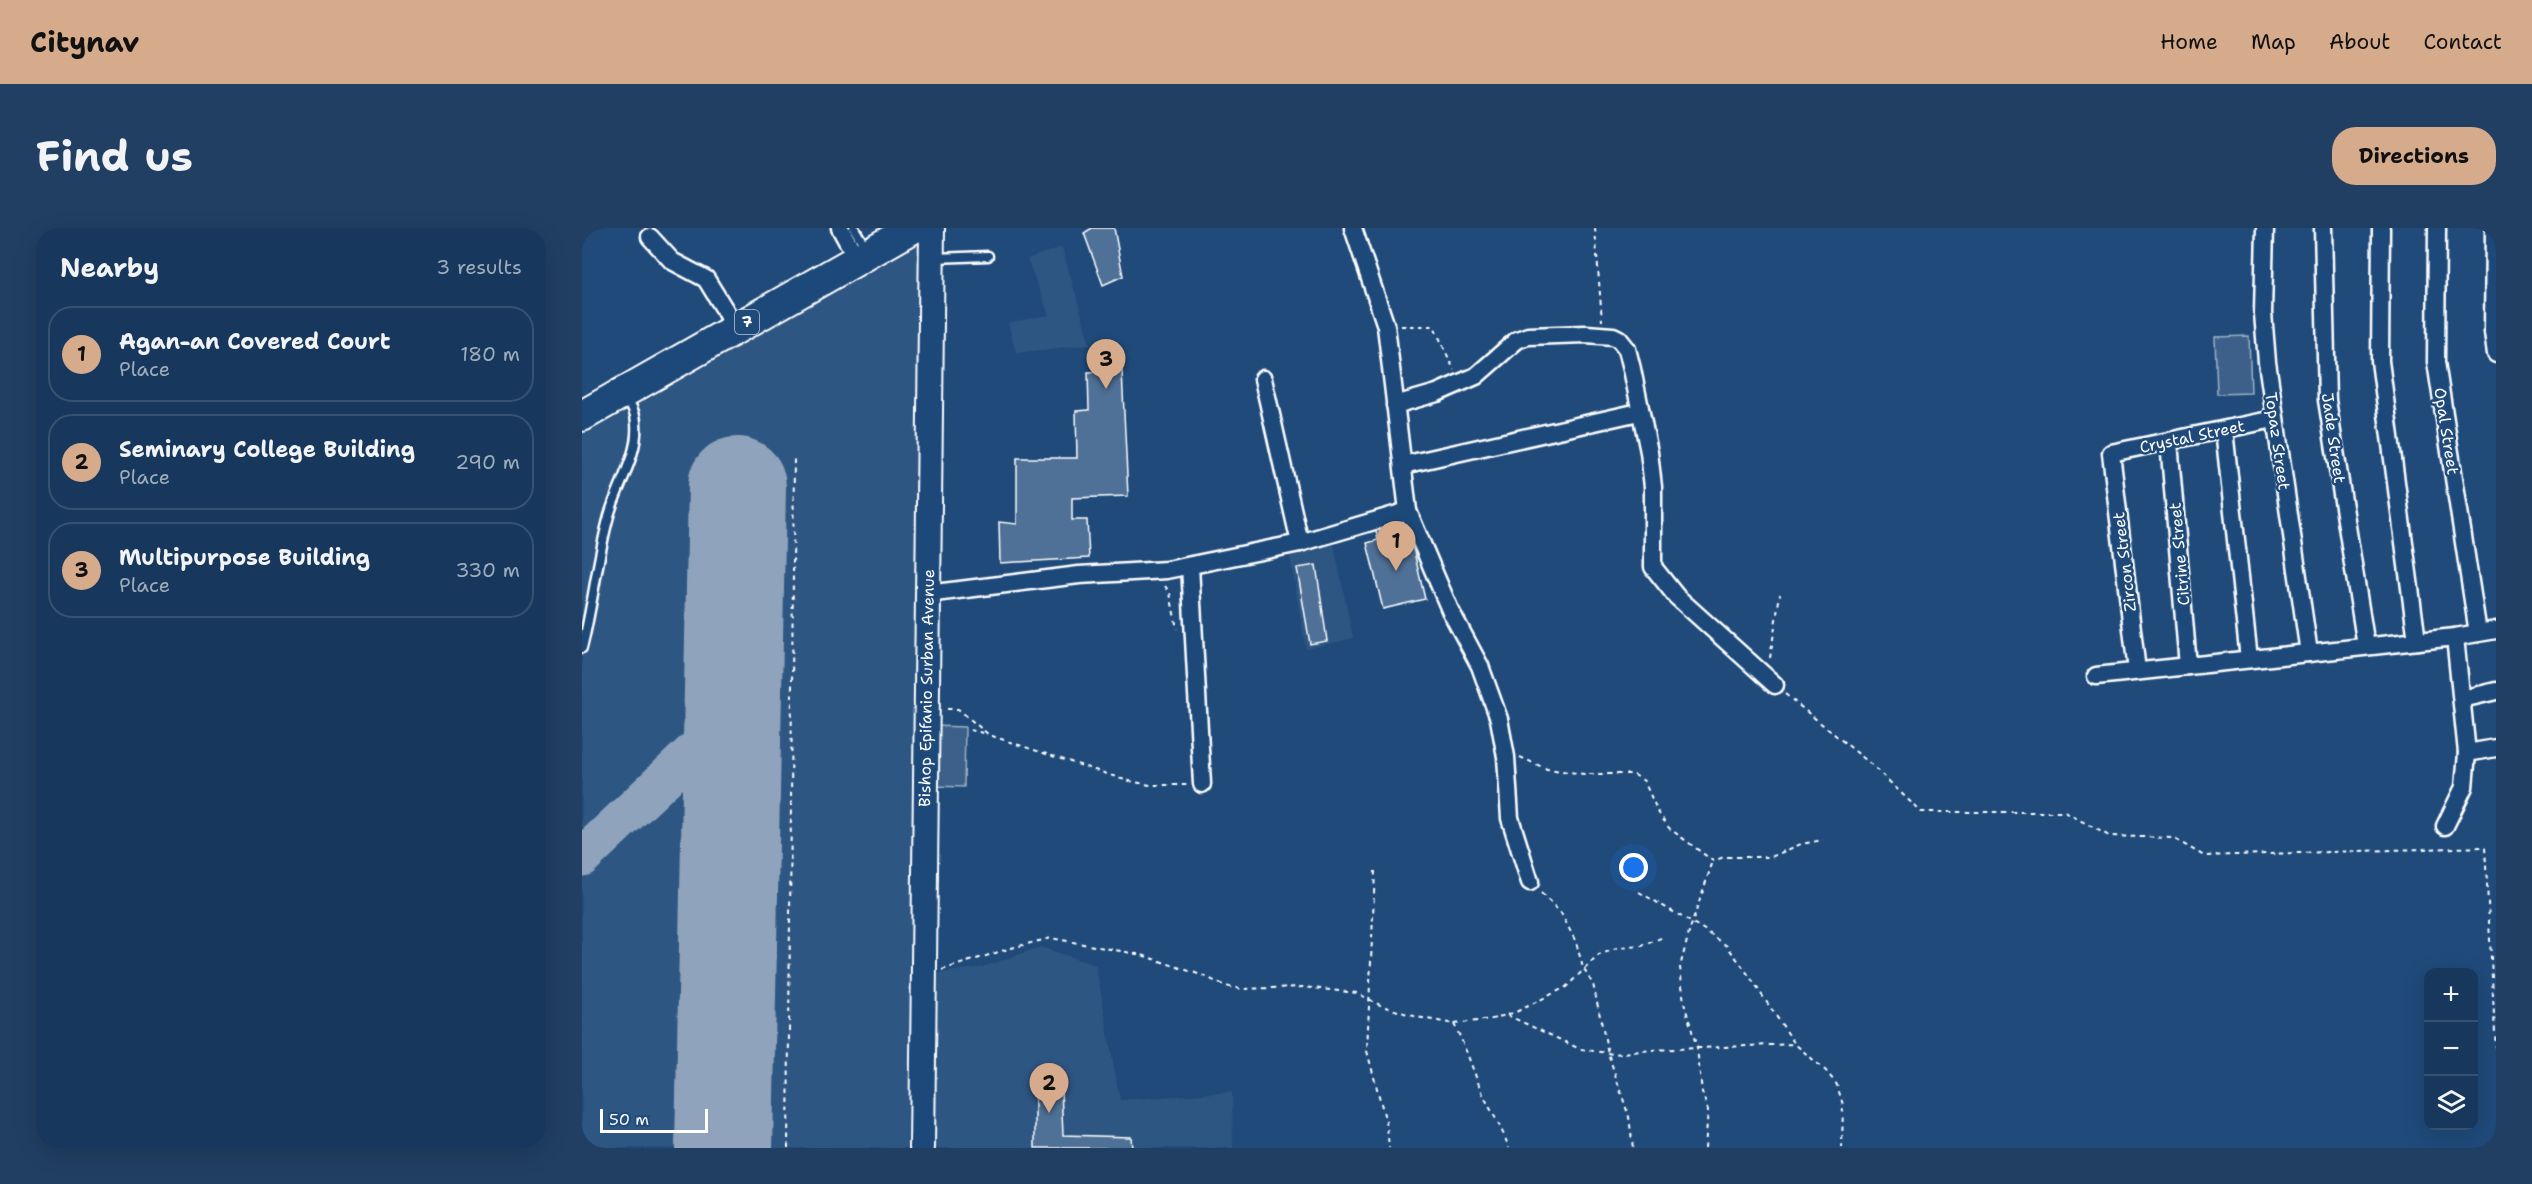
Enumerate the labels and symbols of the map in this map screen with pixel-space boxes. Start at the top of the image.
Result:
road number: 7 [735,310,759,334]
pin: 3 [1086,340,1126,389]
street label: Opal Street [2429,386,2464,476]
street label: Topaz Street [2260,391,2295,491]
street label: Jade Street [2317,392,2350,485]
street label: Crystal Street [2138,415,2247,458]
street label: Citrine Street [2165,501,2194,606]
street label: Zircon Street [2108,511,2141,613]
pin: 1 [1376,522,1416,571]
street label: Bishop Epifanio Surban Avenue [914,569,939,807]
your location [1619,853,1648,882]
pin: 2 [1030,1064,1068,1113]
scale bar [600,1106,708,1134]

